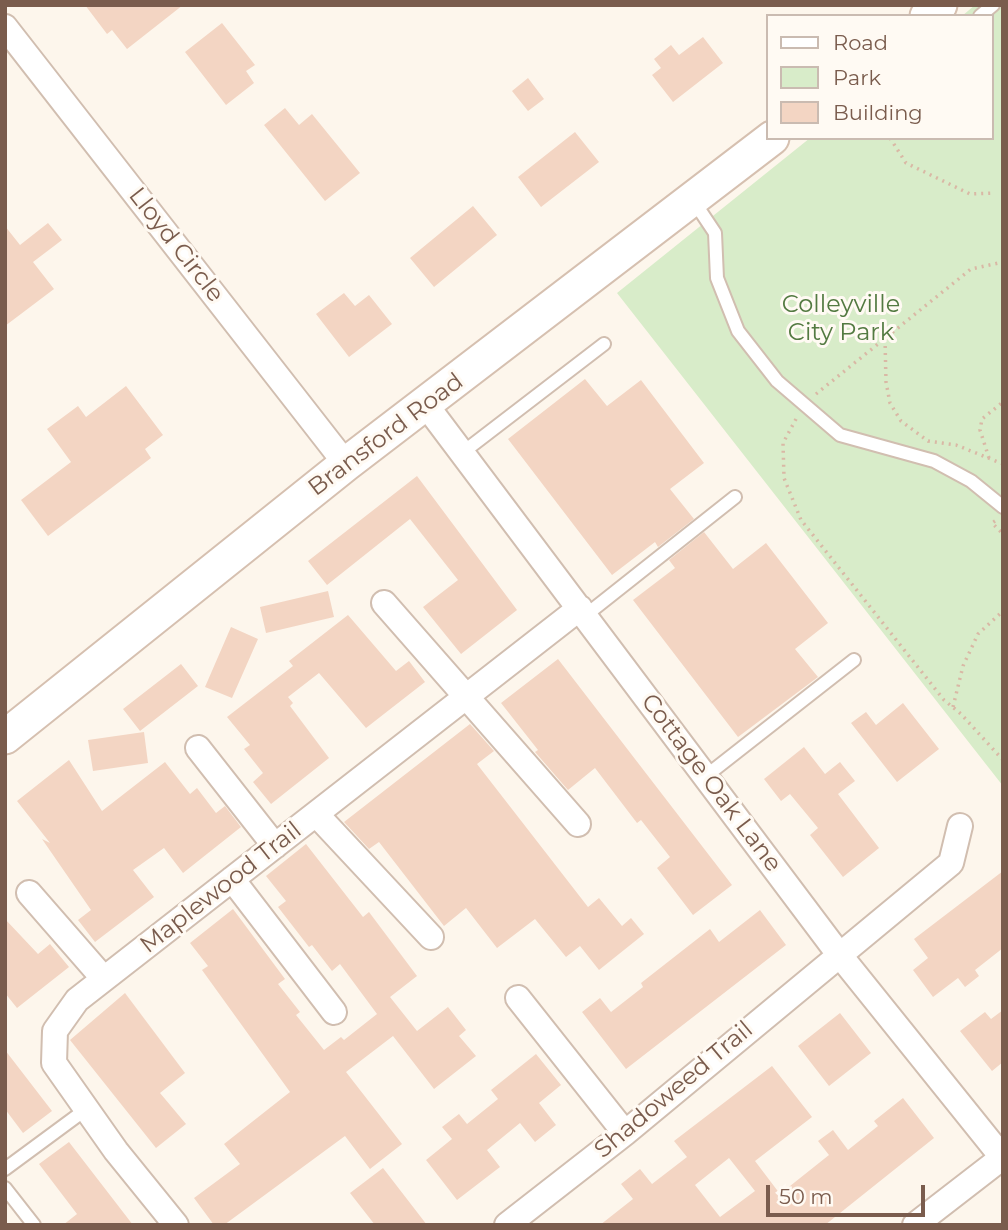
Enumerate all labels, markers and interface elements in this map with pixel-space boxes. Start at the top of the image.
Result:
legend [766,14,994,140]
text: Road [833,30,888,55]
text: Park [833,65,881,90]
text: Building [833,100,923,125]
street label: Lloyd Circle [122,182,230,308]
park label: Colleyville City Park [782,291,900,347]
street label: Bransford Road [303,367,469,503]
street label: Cottage Oak Lane [635,688,787,878]
street label: Maplewood Trail [135,816,307,960]
street label: Shadoweed Trail [589,1015,759,1165]
scale bar [770,1170,929,1214]
text: 50 m [779,1184,833,1209]

